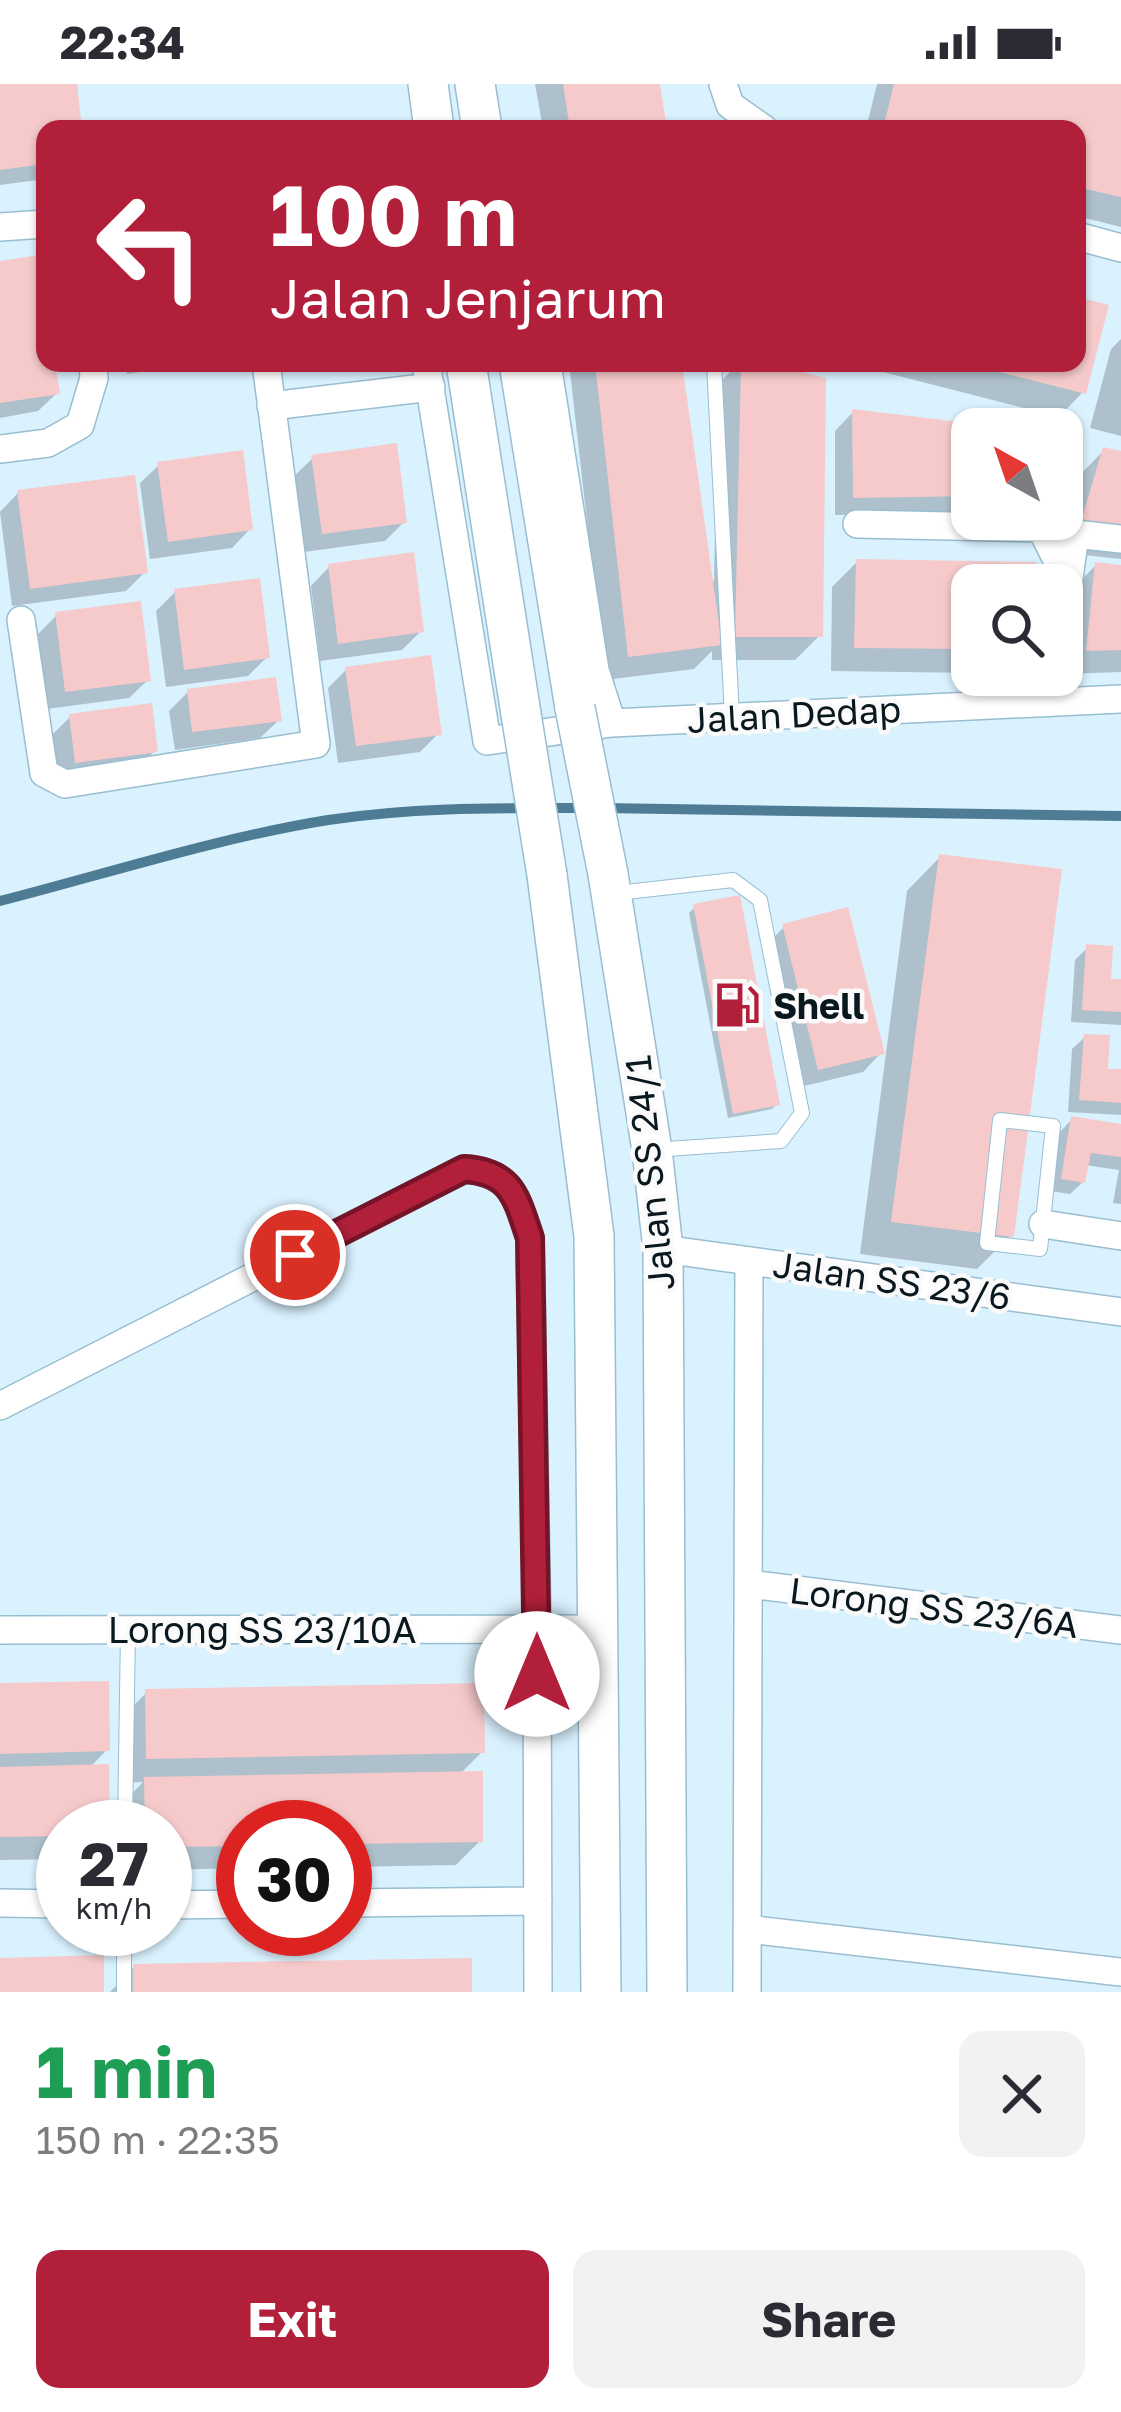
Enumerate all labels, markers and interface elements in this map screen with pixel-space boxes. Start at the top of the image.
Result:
text: 22:34 [60,15,185,69]
text: 100 m [270,164,517,264]
icon: left [72,168,228,324]
text: Jalan Jenjarum [270,265,666,330]
north arrow [951,408,1083,540]
map controls [951,408,1083,696]
button: search [951,564,1083,696]
street label: Jalan Dedap [686,687,902,741]
fuel station icon: Shell [712,980,762,1030]
place label: Shell [773,984,864,1027]
street label: Jalan SS 24/1 [615,1053,683,1293]
pin [244,1204,346,1306]
icon: arrive [262,1222,328,1288]
street label: Jalan SS 23/6 [770,1242,1014,1318]
street label: Lorong SS 23/6A [787,1568,1081,1646]
street label: Lorong SS 23/10A [108,1608,416,1651]
position arrow [474,1611,600,1737]
speed limit sign: 30 [216,1800,372,1956]
text: 27 [79,1827,149,1899]
text: km/h [76,1890,152,1926]
text: 1 min [36,2027,217,2114]
button: close [959,2031,1085,2157]
text: 150 m · 22:35 [36,2116,280,2163]
button: Exit [36,2250,549,2388]
button: Share [573,2250,1085,2388]

